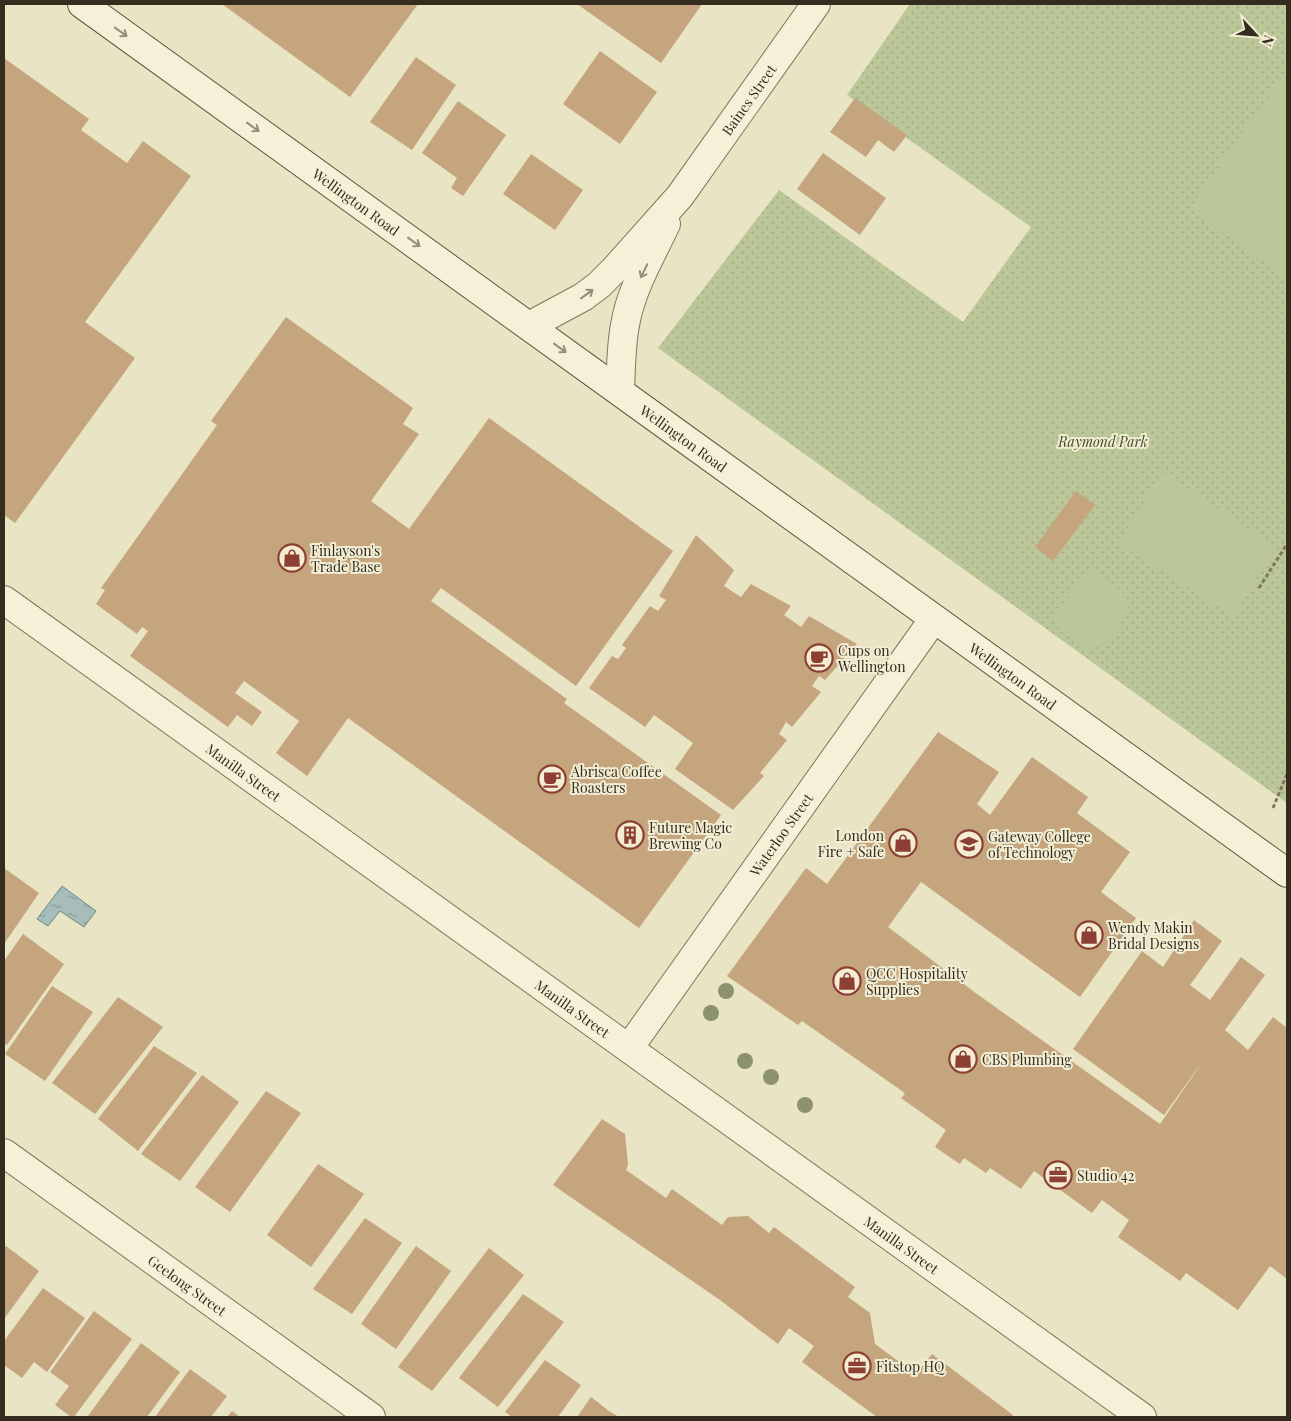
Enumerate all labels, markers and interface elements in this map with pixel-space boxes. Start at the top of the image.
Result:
north arrow [1231,10,1281,60]
one-way arrow [114,27,128,37]
text: N [1257,32,1279,50]
street label: Baines Street [717,59,781,139]
one-way arrow [246,122,260,132]
street label: Wellington Road [308,163,404,239]
one-way arrow [407,237,420,248]
one-way arrow [639,263,648,278]
one-way arrow [580,289,594,299]
one-way arrow [553,342,566,353]
street label: Wellington Road [636,400,731,476]
park label: Raymond Park [1057,432,1148,451]
place label: Finlayson's Trade Base [311,541,381,576]
shop icon: Finlayson's Trade Base [277,543,307,573]
street label: Wellington Road [965,637,1060,714]
place label: Cups on Wellington [837,641,906,676]
cafe icon: Cups on Wellington [804,643,834,673]
street label: Manilla Street [203,739,286,806]
place label: Abrisca Coffee Roasters [570,762,662,797]
cafe icon: Abrisca Coffee Roasters [537,764,567,794]
street label: Waterloo Street [744,788,817,880]
place label: Future Magic Brewing Co [649,818,732,853]
building icon: Future Magic Brewing Co [615,820,645,850]
place label: London Fire + Safe [818,826,885,861]
place label: Gateway College of Technology [988,827,1091,862]
shop icon: London Fire + Safe [888,828,918,858]
school or university icon: Gateway College of Technology [954,829,984,859]
place label: Wendy Makin Bridal Designs [1107,918,1199,953]
shop icon: Wendy Makin Bridal Designs [1074,920,1104,950]
place label: QCC Hospitality Supplies [866,964,968,999]
shop icon: QCC Hospitality Supplies [832,966,862,996]
street label: Manilla Street [532,975,615,1042]
shop icon: CBS Plumbing [948,1044,978,1074]
place label: CBS Plumbing [982,1050,1072,1069]
office icon: Studio 42 [1043,1160,1073,1190]
place label: Studio 42 [1077,1166,1135,1185]
street label: Manilla Street [861,1211,944,1278]
street label: Geelong Street [144,1250,231,1320]
office icon: Fitstop HQ [842,1351,872,1381]
place label: Fitstop HQ [876,1357,945,1376]

